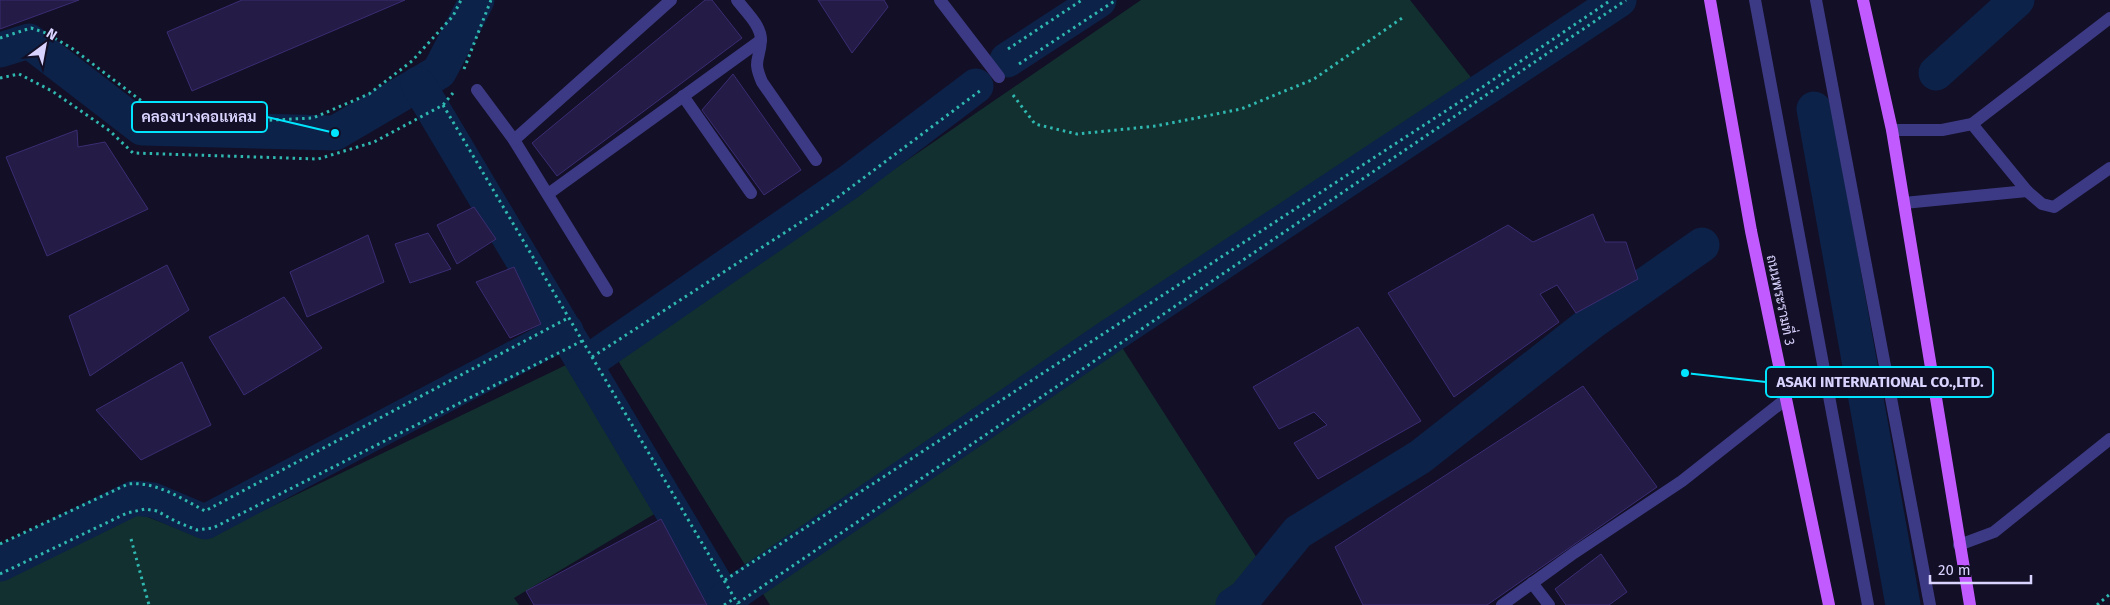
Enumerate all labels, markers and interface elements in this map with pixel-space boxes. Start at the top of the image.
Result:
north arrow [20,20,70,70]
text: N [43,25,60,44]
callout: คลองบางคอแหลม [132,102,267,132]
text: คลองบางคอแหลม [142,108,257,126]
street label: ถนนพระรามที่ 3 [1763,252,1802,347]
callout: ASAKI INTERNATIONAL CO.,LTD. [1766,367,1993,397]
text: ASAKI INTERNATIONAL CO.,LTD. [1775,373,1984,391]
scale bar [1930,552,2031,584]
text: 20 m [1938,561,1971,579]

